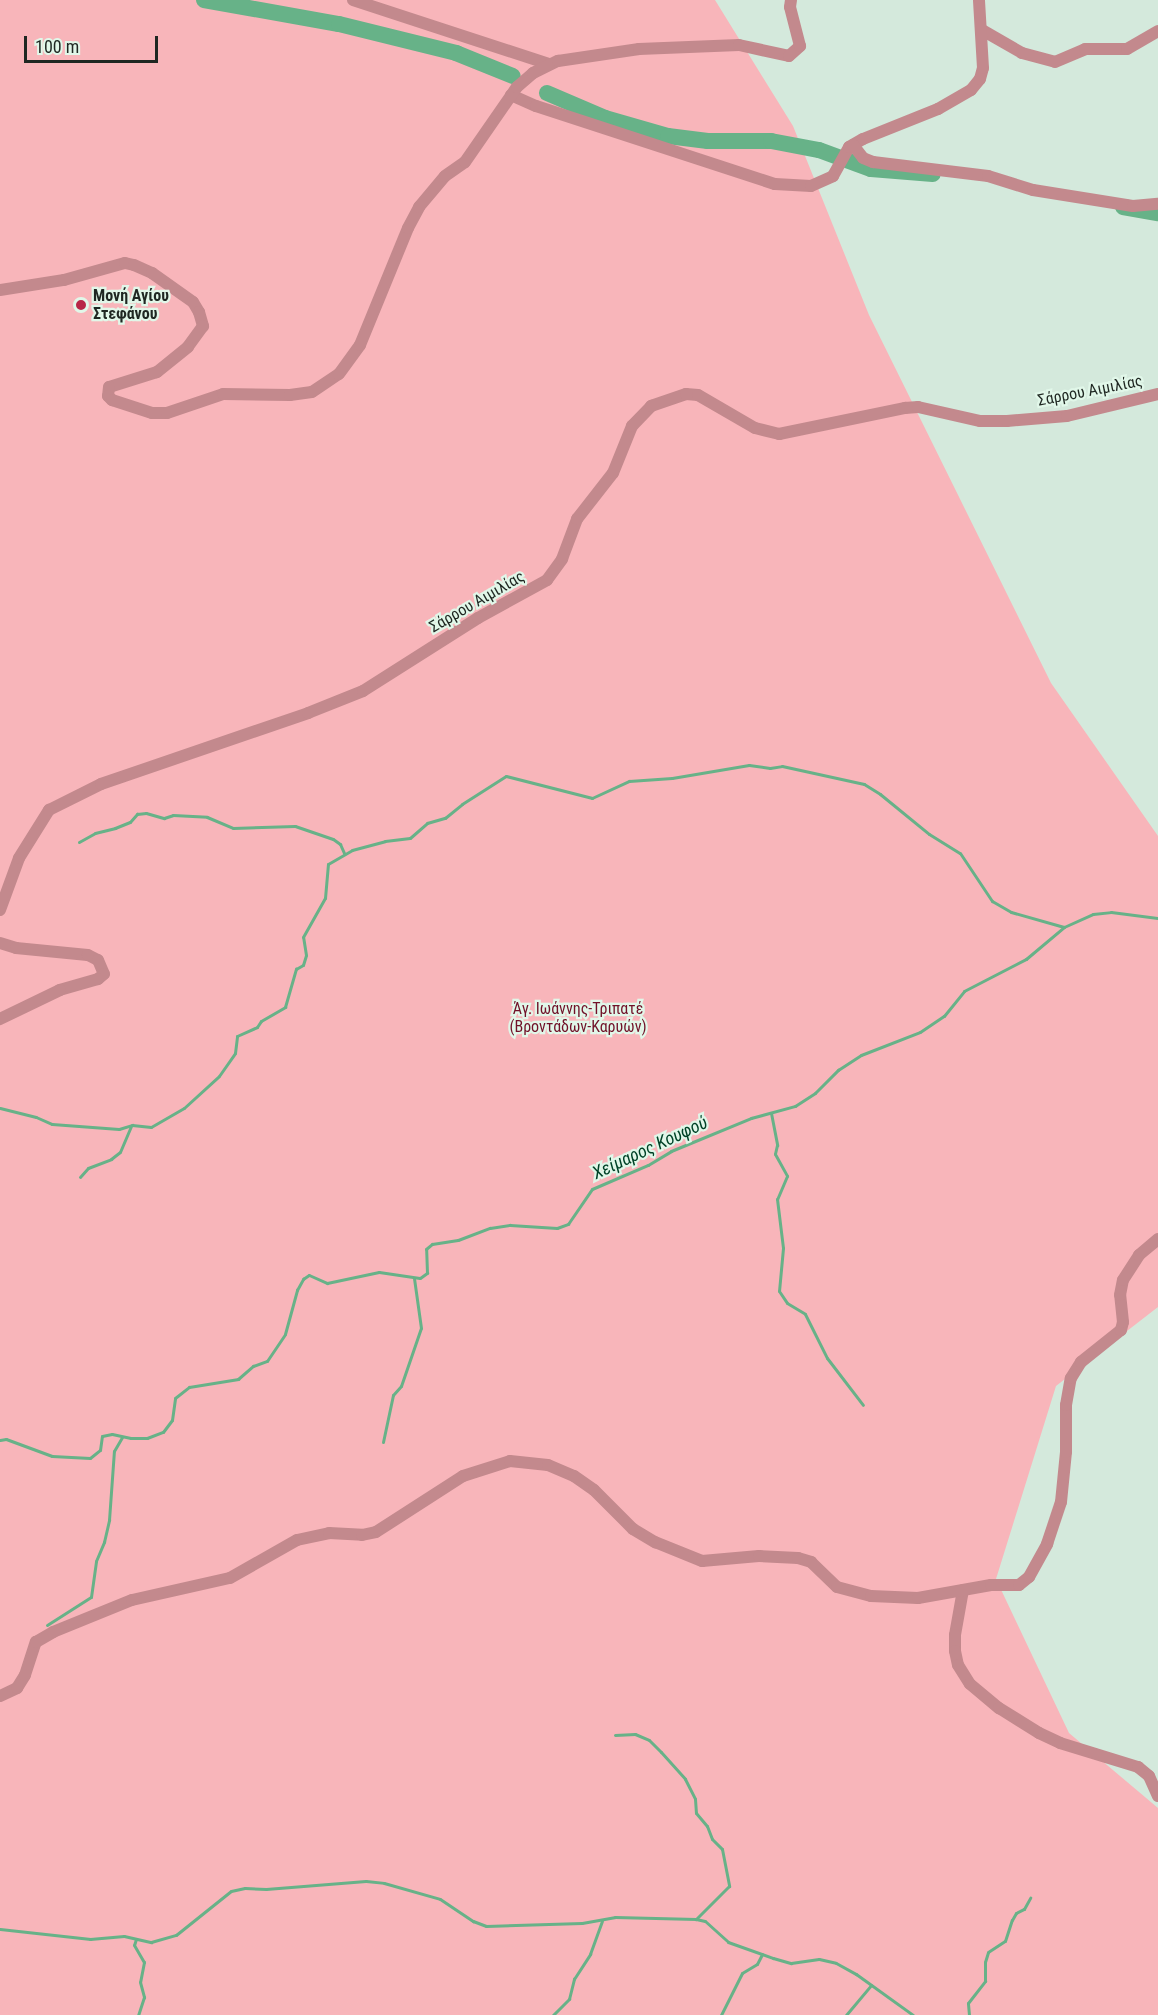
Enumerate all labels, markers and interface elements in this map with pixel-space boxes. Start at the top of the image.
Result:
scale bar [27,24,160,62]
text: 100 m [35,36,79,57]
place label: Μονή Αγίου Στεφάνου [93,286,169,324]
marker: Μονή Αγίου Στεφάνου [74,298,88,312]
street label: Σάρρου Αιμιλίας [1036,371,1144,411]
street label: Σάρρου Αιμιλίας [426,567,528,637]
park label: Άγ. Ιωάννης-Τριπατέ (Βροντάδων-Καρυών) [509,999,647,1037]
water label: Χείμαρος Κουφού [589,1112,711,1184]

